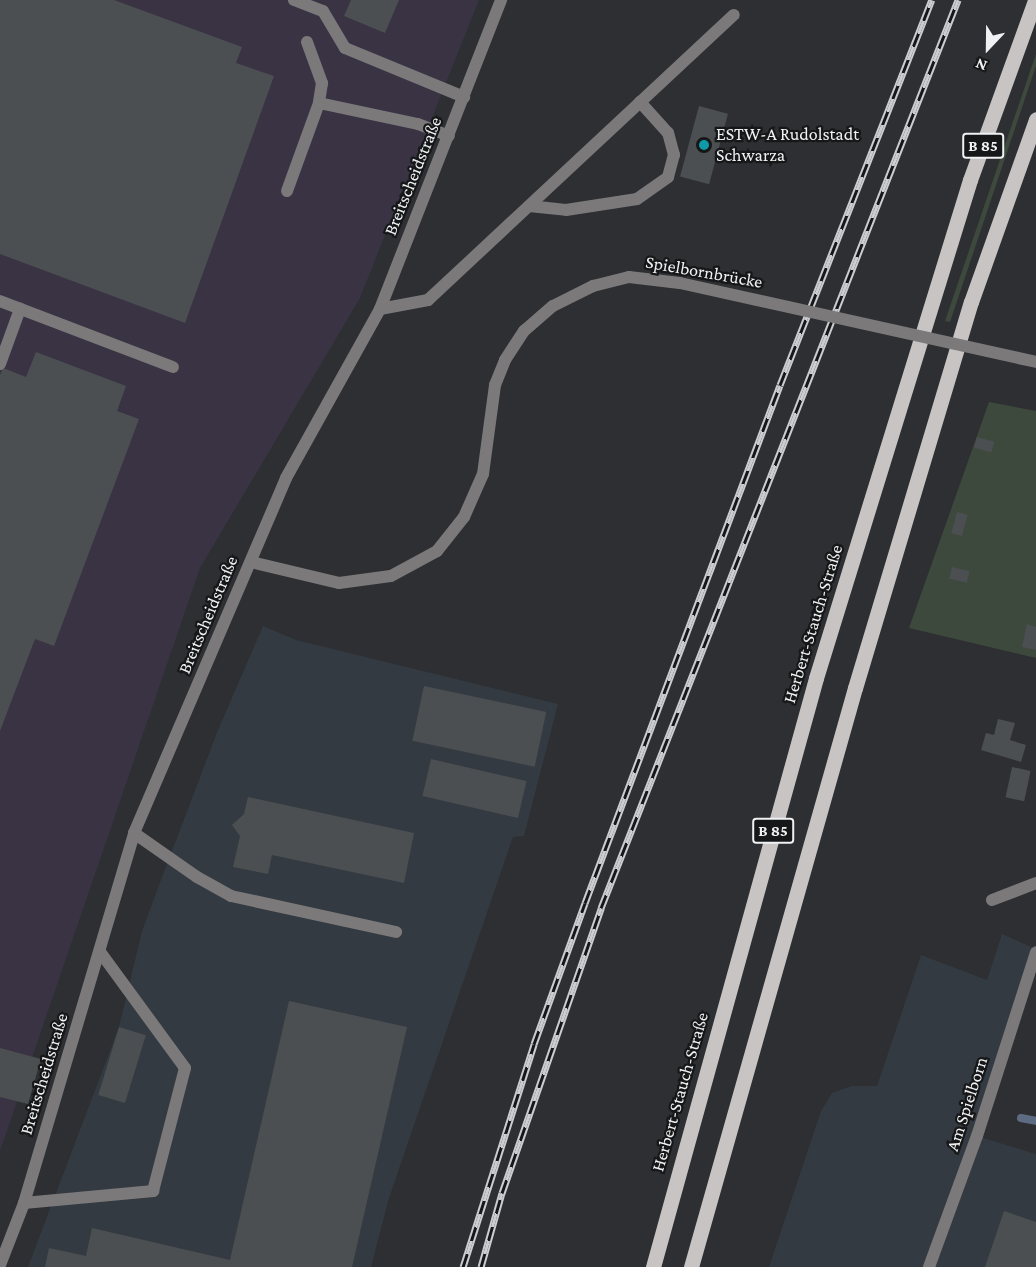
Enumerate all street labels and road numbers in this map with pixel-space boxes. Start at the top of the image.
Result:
street label: Breitscheidstraße [379,114,447,238]
road number: B 85 [962,133,1004,159]
street label: Spielbornbrücke [644,251,764,293]
street label: Herbert-Stauch-Straße [779,542,847,706]
street label: Breitscheidstraße [173,553,243,677]
road number: B 85 [752,818,794,844]
street label: Herbert-Stauch-Straße [647,1010,713,1174]
street label: Breitscheidstraße [15,1011,73,1137]
street label: Am Spielborn [942,1054,992,1154]

